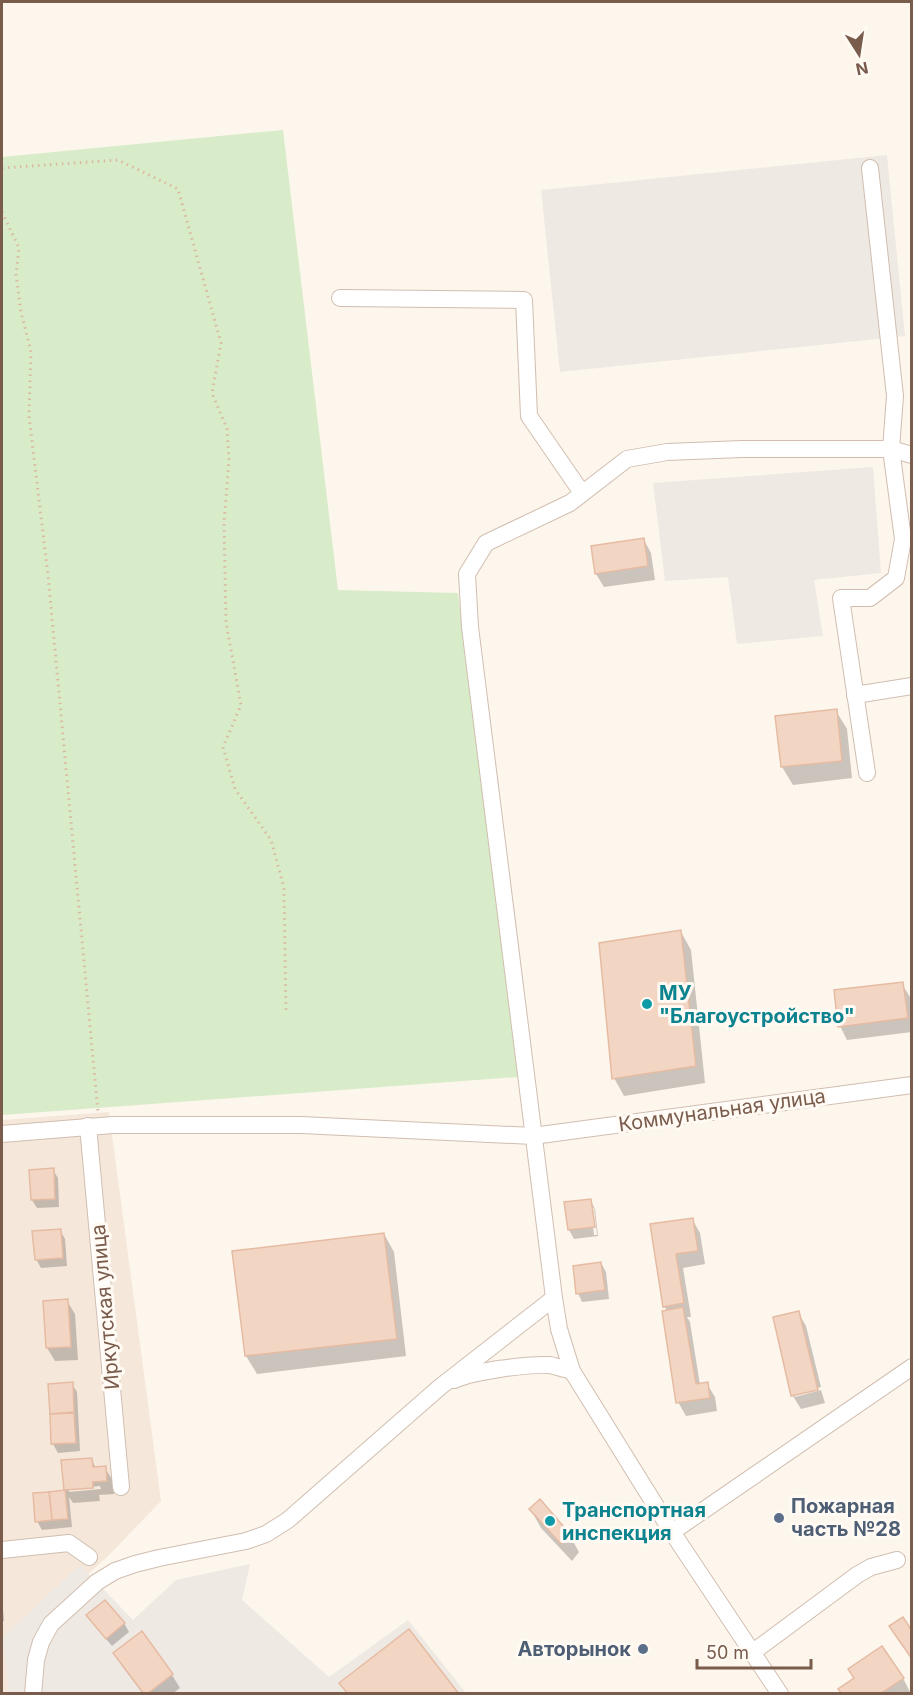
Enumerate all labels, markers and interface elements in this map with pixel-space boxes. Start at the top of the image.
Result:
north arrow [829,24,889,84]
text: N [854,58,870,80]
place label: МУ "Благоустройство" [659,981,855,1028]
marker: МУ "Благоустройство" [640,997,654,1011]
street label: Коммунальная улица [617,1084,827,1136]
street label: Иркутская улица [86,1223,124,1391]
place label: Пожарная часть №28 [791,1494,901,1541]
place label: Транспортная инспекция [562,1498,706,1545]
marker: Пожарная часть №28 [772,1511,786,1525]
marker: Транспортная инспекция [543,1514,557,1528]
scale bar [697,1632,811,1670]
place label: Авторынок [517,1637,631,1661]
marker: Авторынок [636,1642,650,1656]
text: 50 m [706,1642,749,1663]

